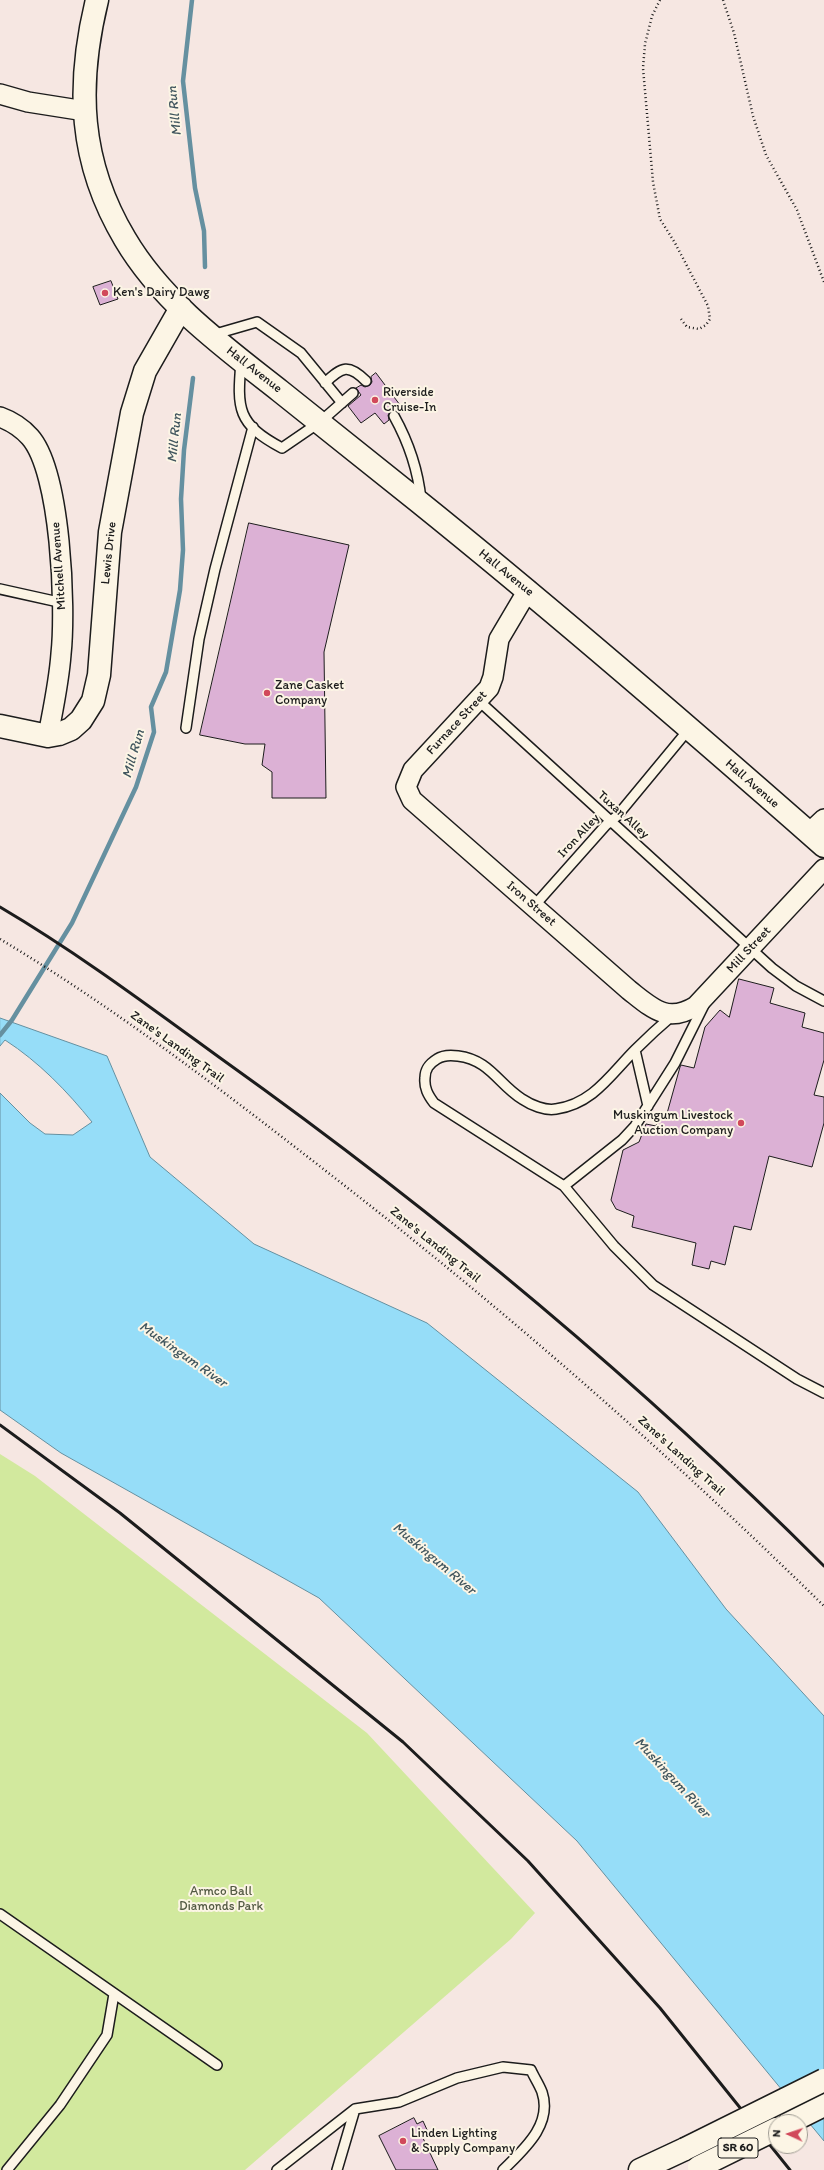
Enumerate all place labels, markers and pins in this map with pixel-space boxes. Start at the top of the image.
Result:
place label: Ken's Dairy Dawg [113,285,210,301]
marker: Ken's Dairy Dawg [100,288,110,298]
place label: Riverside Cruise-In [383,385,436,416]
marker: Riverside Cruise-In [370,395,380,405]
place label: Zane Casket Company [275,678,344,709]
marker: Zane Casket Company [262,688,272,698]
place label: Muskingum Livestock Auction Company [613,1108,733,1139]
marker: Muskingum Livestock Auction Company [736,1118,746,1128]
place label: Linden Lighting & Supply Company [411,2126,515,2157]
marker: Linden Lighting & Supply Company [398,2136,408,2146]

